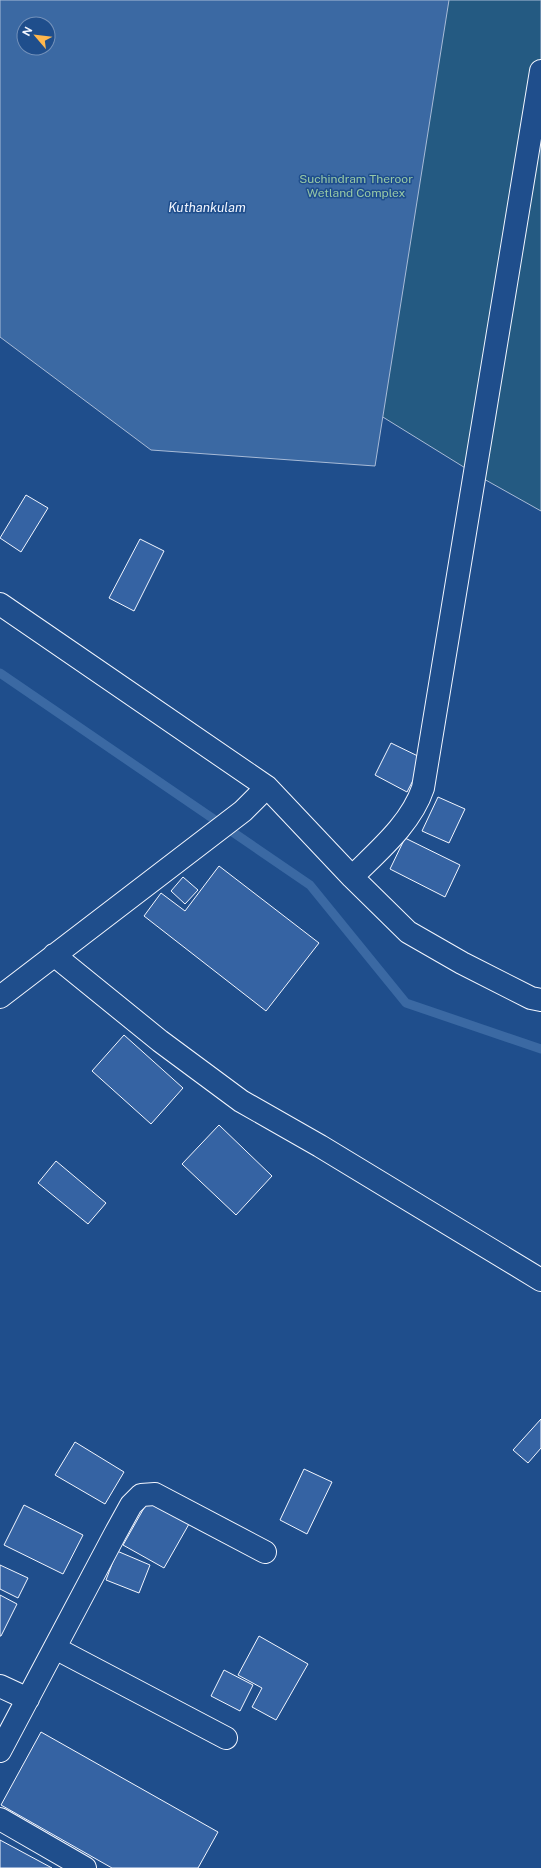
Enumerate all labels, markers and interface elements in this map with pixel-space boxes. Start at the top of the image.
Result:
north arrow [16,16,56,56]
text: N [20,25,34,38]
park label: Suchindram Theroor Wetland Complex [299,172,413,200]
water label: Kuthankulam [168,200,246,215]

